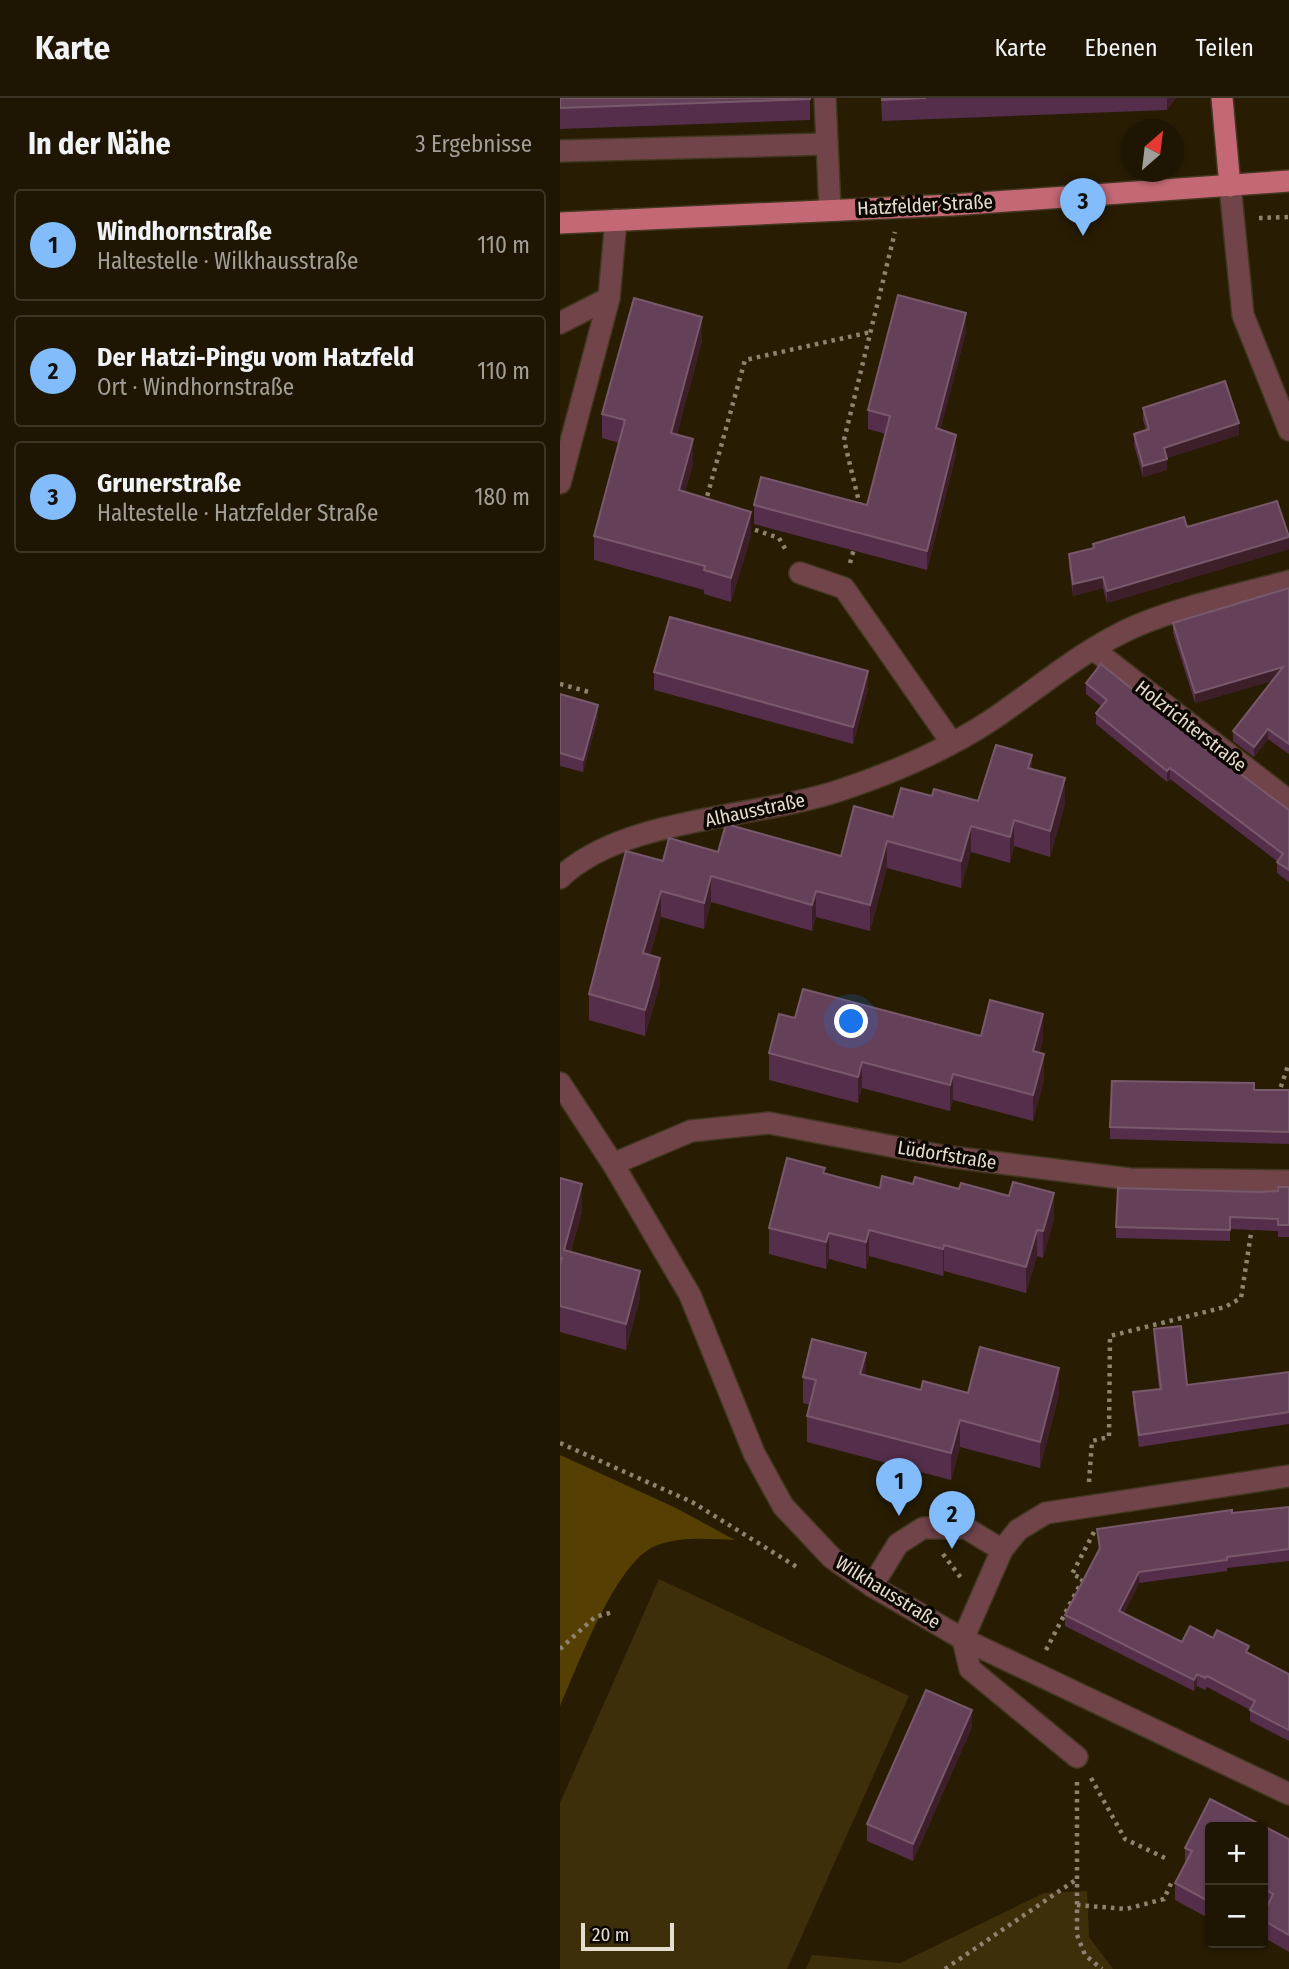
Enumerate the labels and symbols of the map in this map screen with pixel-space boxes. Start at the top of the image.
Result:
north arrow [1121,119,1184,182]
pin: 3 [1060,178,1106,236]
street label: Hatzfelder Straße [857,190,993,220]
street label: Holzrichterstraße [1131,675,1251,777]
street label: Alhausstraße [703,788,807,832]
your location [834,1004,868,1038]
street label: Lüdorfstraße [896,1136,998,1174]
pin: 1 [876,1458,922,1516]
pin: 2 [929,1491,975,1549]
street label: Wilkhausstraße [831,1551,945,1633]
scale bar [581,1920,674,1952]

